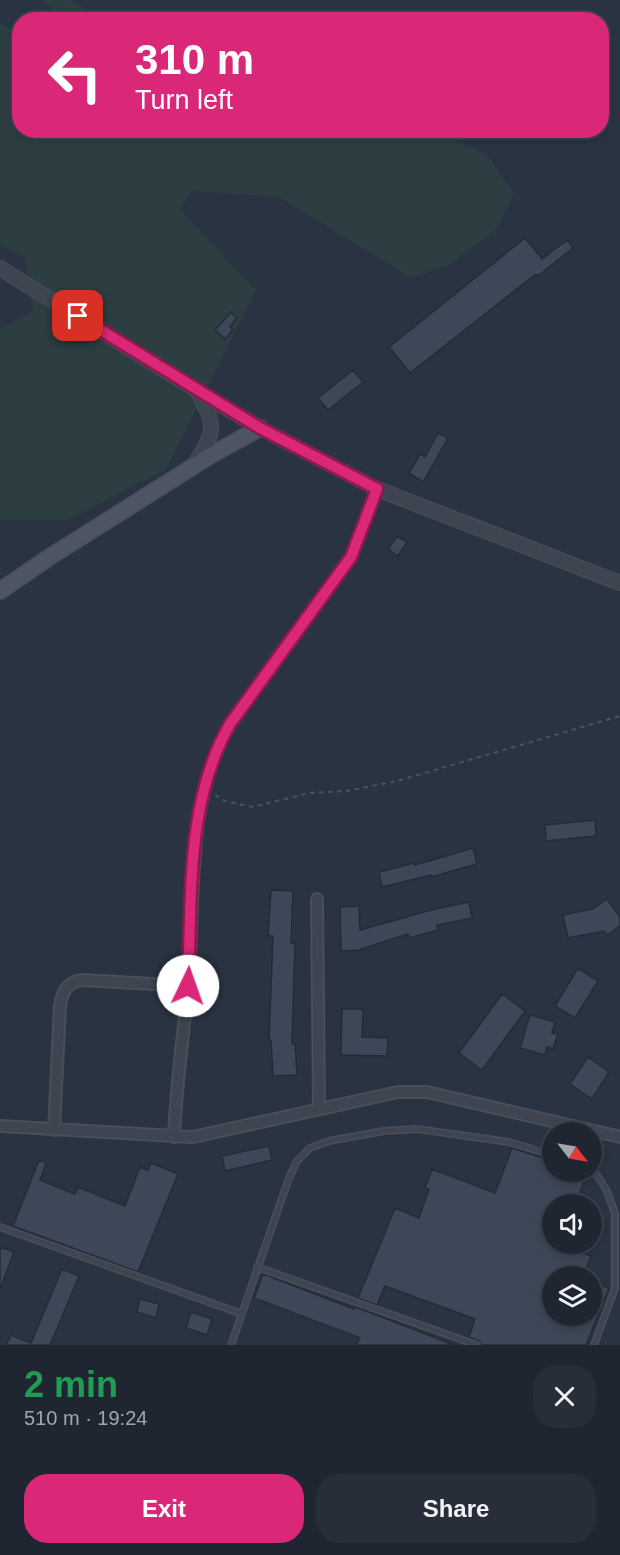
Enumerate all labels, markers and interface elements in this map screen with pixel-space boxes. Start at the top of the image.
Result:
icon: left [36,36,114,114]
text: 310 m [135,36,254,83]
text: Turn left [135,85,233,115]
pin [52,290,103,341]
icon: arrive [61,299,94,332]
position arrow [156,954,220,1018]
north arrow [542,1122,602,1182]
map controls [542,1122,602,1326]
button: sound [542,1194,602,1254]
button: layers [542,1266,602,1326]
text: 2 min [24,1364,118,1405]
button: close [533,1365,596,1428]
text: 510 m · 19:24 [24,1407,147,1429]
button: Exit [24,1474,304,1543]
button: Share [316,1474,596,1543]

